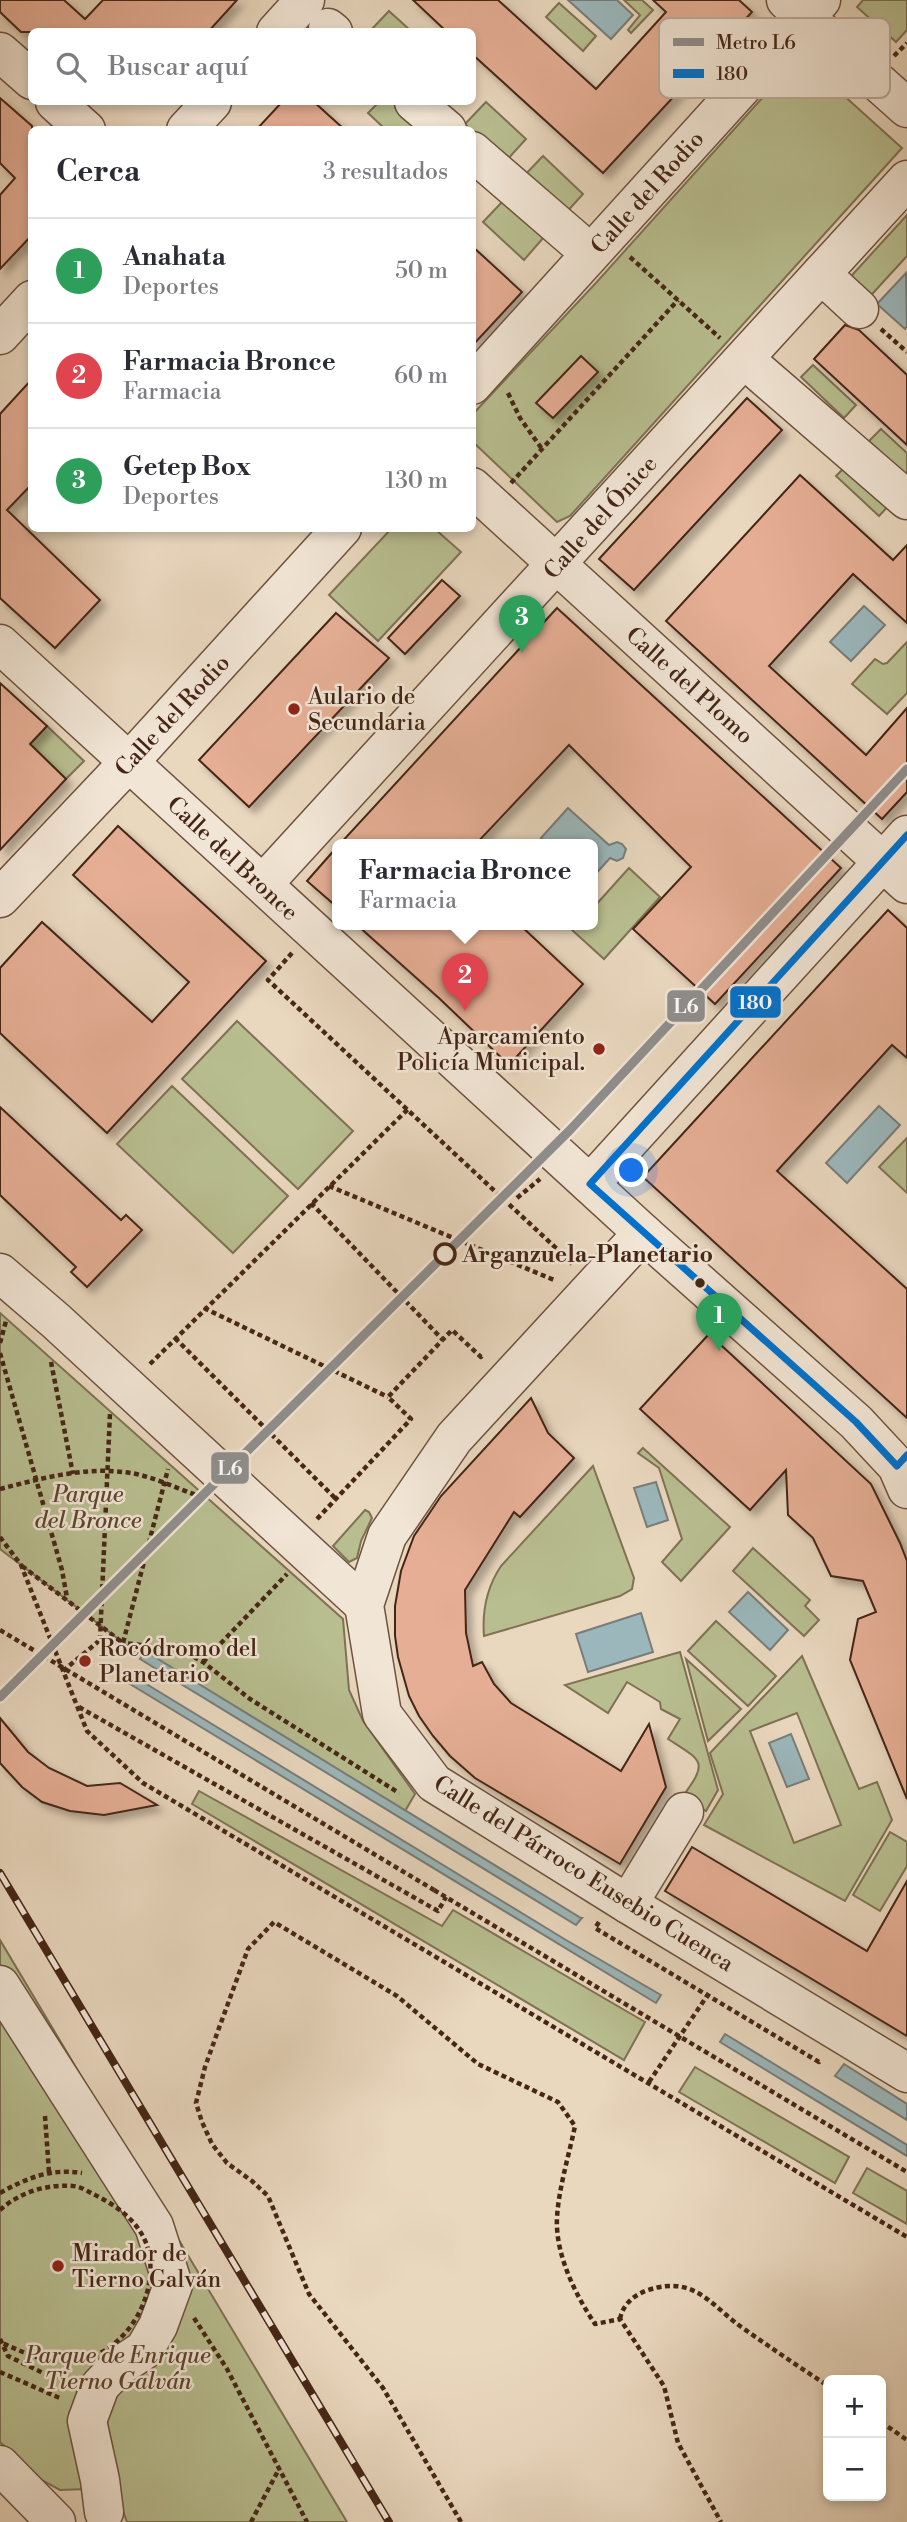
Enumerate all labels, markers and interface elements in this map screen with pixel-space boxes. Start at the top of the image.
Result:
legend [659,18,890,98]
search box [28,28,476,105]
text: Metro L6 [716,31,796,55]
icon: search [52,48,90,86]
text: Buscar aquí [108,51,248,83]
text: 180 [716,62,748,86]
street label: Calle del Rodio [585,125,710,260]
text: Cerca [56,153,140,191]
text: 3 resultados [323,158,448,186]
text: Anahata [123,241,226,273]
text: 1 [73,257,85,285]
text: 50 m [395,257,448,285]
text: Deportes [123,273,219,301]
text: Farmacia Bronce [123,346,336,378]
text: 2 [72,362,86,390]
text: 60 m [394,362,448,390]
text: Farmacia [123,378,221,406]
street label: Calle del Ónice [536,448,663,585]
text: Getep Box [123,451,251,483]
text: 3 [72,467,86,495]
text: 130 m [385,467,448,495]
text: Deportes [123,483,219,511]
pin: 3 [499,595,545,653]
street label: Calle del Plomo [620,621,759,750]
street label: Calle del Rodio [109,649,236,782]
place label: Aulario de Secundaria [307,683,426,737]
marker: Aulario de Secundaria [286,701,302,717]
street label: Calle del Bronce [161,791,304,927]
popup [332,839,598,930]
text: Farmacia Bronce [359,855,571,887]
text: Farmacia [359,887,457,915]
pin: 2 [442,953,488,1011]
line badge: 180 [729,985,782,1019]
line badge: L6 [666,989,706,1023]
text: 180 [738,991,772,1015]
text: L6 [674,995,698,1019]
place label: Aparcamiento Policía Municipal. [397,1023,585,1077]
marker: Aparcamiento Policía Municipal. [591,1041,607,1057]
your location [614,1153,648,1187]
place label: Arganzuela-Planetario [461,1241,713,1269]
marker: Arganzuela-Planetario [434,1243,456,1265]
unlabelled marker [693,1276,707,1290]
pin: 1 [696,1293,742,1351]
line badge: L6 [210,1451,250,1485]
text: L6 [218,1457,242,1481]
park label: Parque del Bronce [35,1481,142,1535]
place label: Rocódromo del Planetario [99,1635,257,1689]
marker: Rocódromo del Planetario [77,1653,93,1669]
street label: Calle del Párroco Eusebio Cuenca [428,1770,739,1978]
place label: Mirador de Tierno Galván [72,2240,221,2294]
marker: Mirador de Tierno Galván [50,2258,66,2274]
park label: Parque de Enrique Tierno Galván [24,2342,211,2396]
map controls [823,2375,886,2501]
button: + [823,2375,886,2438]
button: − [823,2438,886,2501]

